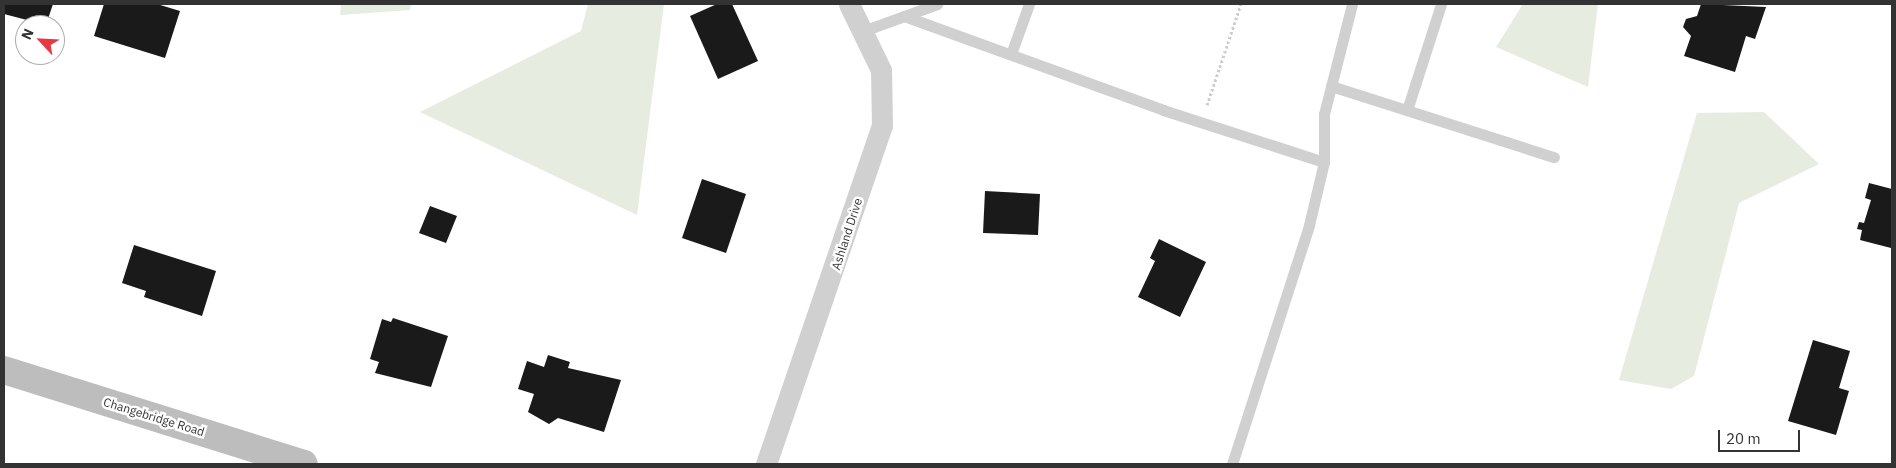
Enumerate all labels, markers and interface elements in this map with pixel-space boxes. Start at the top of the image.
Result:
north arrow [15,15,65,65]
text: N [17,26,38,42]
street label: Ashland Drive [829,196,865,272]
street label: Changebridge Road [102,395,206,439]
scale bar [1721,420,1804,452]
text: 20 m [1726,429,1761,448]

